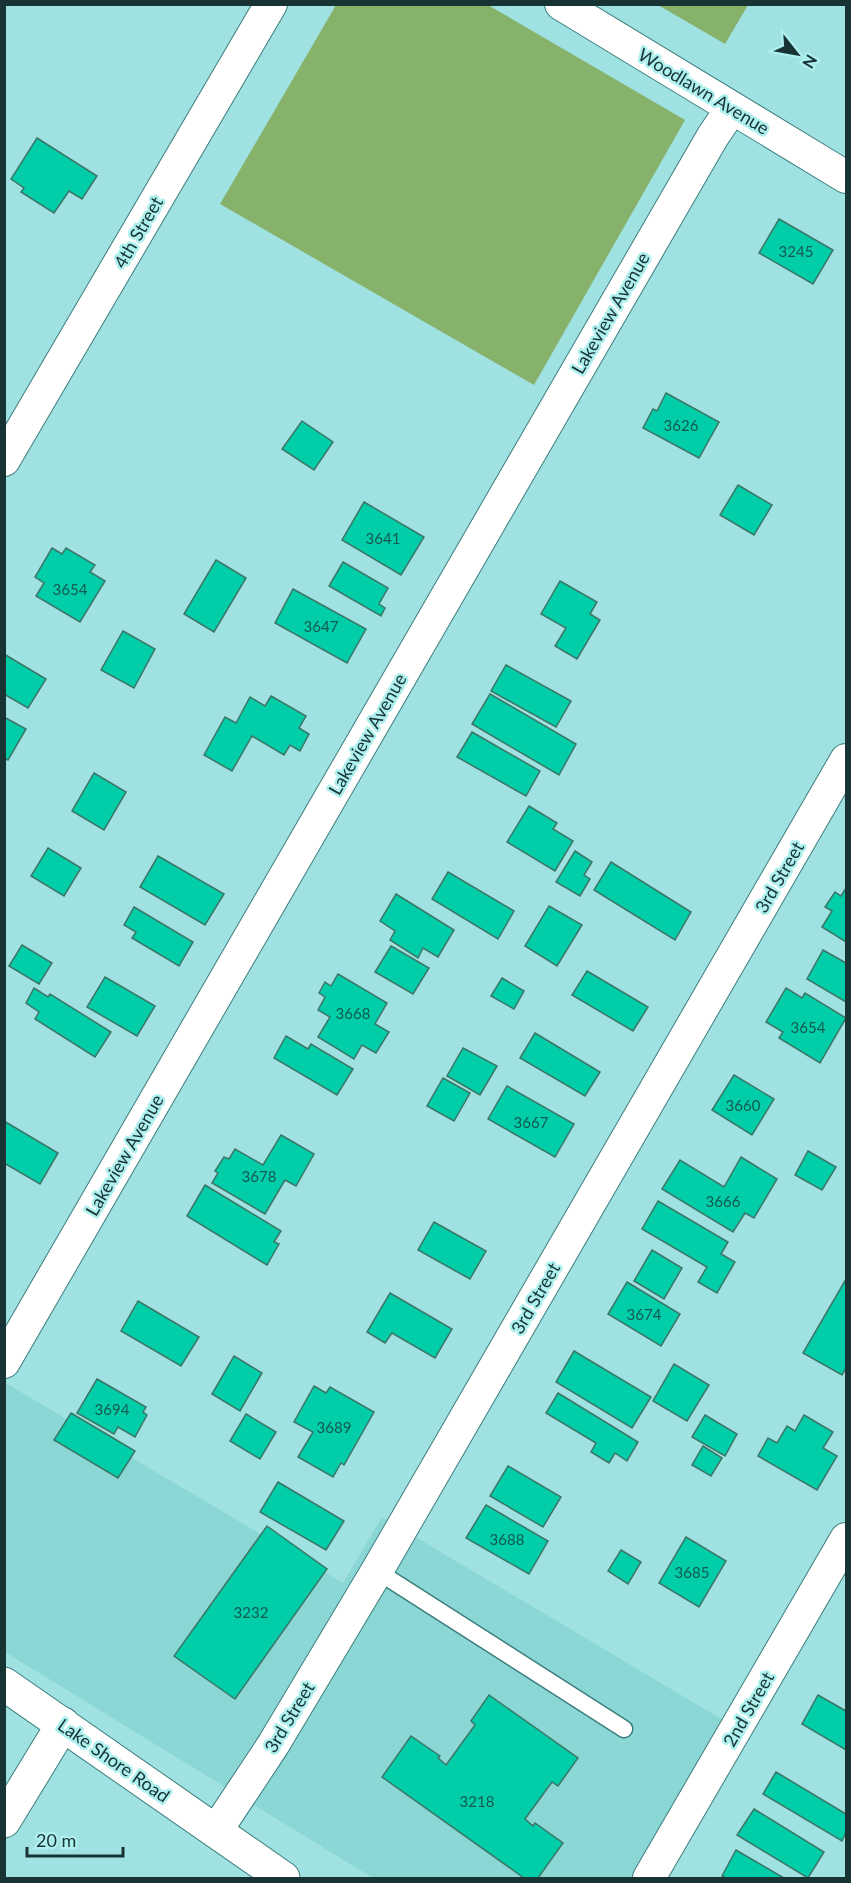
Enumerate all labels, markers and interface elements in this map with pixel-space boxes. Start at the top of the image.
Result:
north arrow [767,24,827,84]
street label: Woodlawn Avenue [634,43,774,139]
text: N [799,52,822,72]
street label: 4th Street [109,192,168,272]
house number: 3245 [779,242,813,260]
street label: Lakeview Avenue [566,248,654,378]
house number: 3626 [664,416,699,434]
house number: 3641 [366,529,400,547]
house number: 3654 [53,580,88,598]
house number: 3647 [304,617,339,635]
street label: Lakeview Avenue [323,669,411,799]
street label: 3rd Street [750,837,808,917]
house number: 3668 [336,1004,370,1022]
house number: 3654 [791,1018,826,1036]
street label: Lakeview Avenue [80,1090,168,1220]
house number: 3660 [726,1096,761,1114]
house number: 3667 [514,1113,549,1131]
house number: 3678 [242,1167,276,1185]
house number: 3666 [706,1192,741,1210]
street label: 3rd Street [506,1258,564,1338]
house number: 3674 [627,1305,662,1323]
house number: 3694 [95,1400,130,1418]
house number: 3689 [317,1418,351,1436]
house number: 3688 [490,1530,524,1548]
house number: 3685 [675,1563,709,1581]
house number: 3232 [234,1603,268,1621]
street label: 2nd Street [718,1667,778,1750]
street label: 3rd Street [259,1677,319,1756]
street label: Lake Shore Road [54,1713,174,1807]
house number: 3218 [460,1792,494,1810]
scale bar [27,1820,123,1858]
text: 20 m [36,1829,76,1851]

